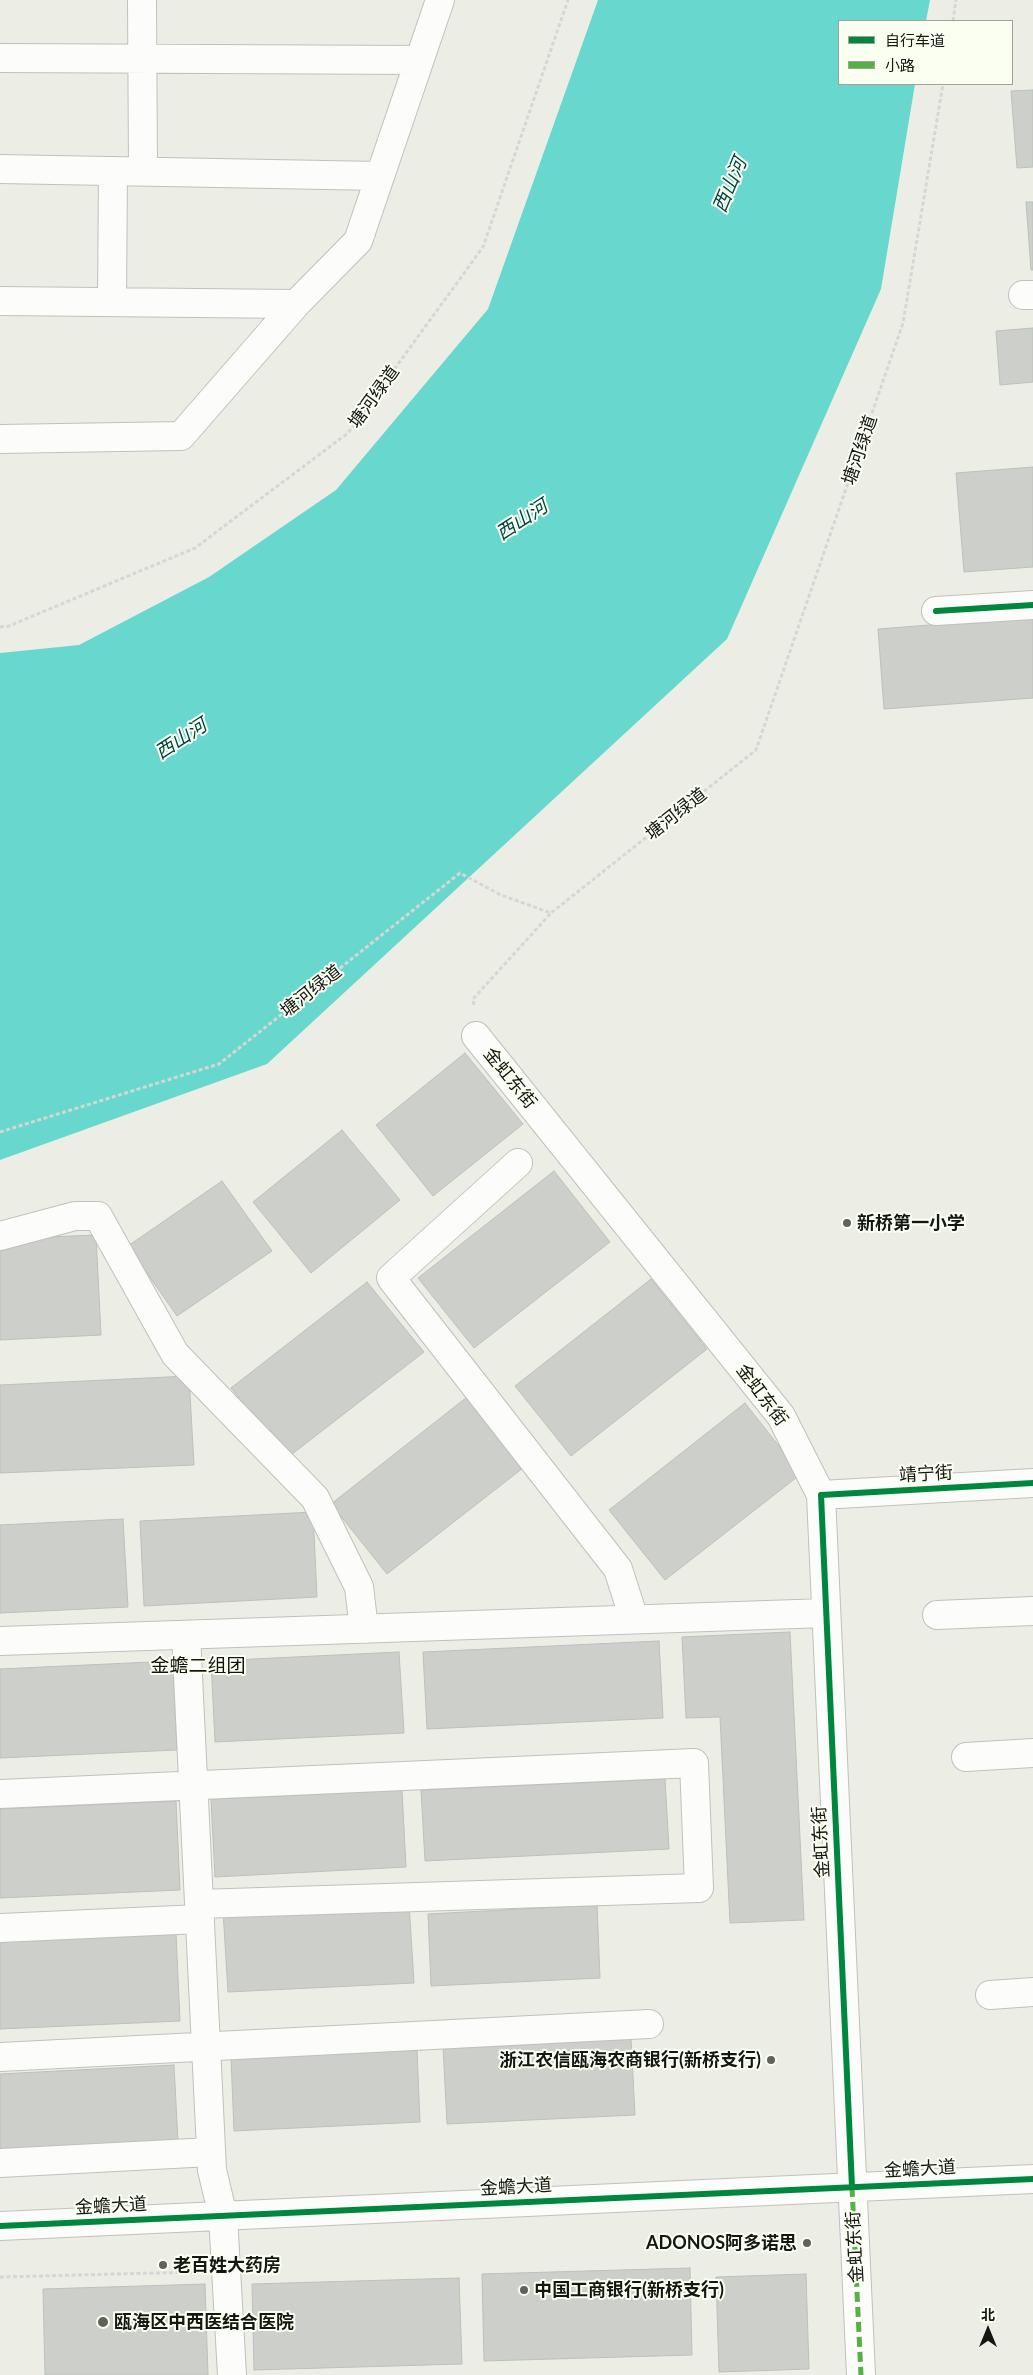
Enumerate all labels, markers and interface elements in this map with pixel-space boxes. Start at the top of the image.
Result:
legend [838,20,1013,85]
text: 自行车道 [885,31,945,49]
text: 小路 [885,56,915,74]
water label: 西山河 [708,154,752,216]
street label: 塘河绿道 [344,362,404,432]
street label: 塘河绿道 [838,412,882,488]
water label: 西山河 [492,495,552,545]
water label: 西山河 [151,714,211,764]
street label: 塘河绿道 [641,783,711,845]
street label: 塘河绿道 [276,960,346,1022]
street label: 金虹东街 [479,1043,541,1113]
place label: 新桥第一小学 [857,1212,965,1234]
marker: 新桥第一小学 [841,1217,853,1229]
street label: 金虹东街 [732,1360,792,1430]
street label: 靖宁街 [898,1462,954,1486]
district label: 金蟾二组团 [151,1655,245,1677]
street label: 金虹东街 [808,1805,834,1879]
place label: 浙江农信瓯海农商银行(新桥支行) [499,2049,761,2071]
marker: 浙江农信瓯海农商银行(新桥支行) [765,2054,777,2066]
street label: 金蟾大道 [883,2156,957,2182]
street label: 金蟾大道 [479,2174,553,2200]
street label: 金蟾大道 [74,2193,148,2219]
street label: 金虹东街 [842,2210,868,2284]
place label: ADONOS阿多诺思 [646,2232,797,2254]
marker: ADONOS阿多诺思 [801,2237,813,2249]
place label: 老百姓大药房 [173,2254,281,2276]
marker: 老百姓大药房 [157,2259,169,2271]
place label: 中国工商银行(新桥支行) [534,2279,724,2301]
marker: 中国工商银行(新桥支行) [518,2284,530,2296]
north arrow [963,2305,1013,2355]
text: 北 [981,2306,995,2323]
place label: 瓯海区中西医结合医院 [114,2311,294,2333]
marker: 瓯海区中西医结合医院 [96,2315,110,2329]

